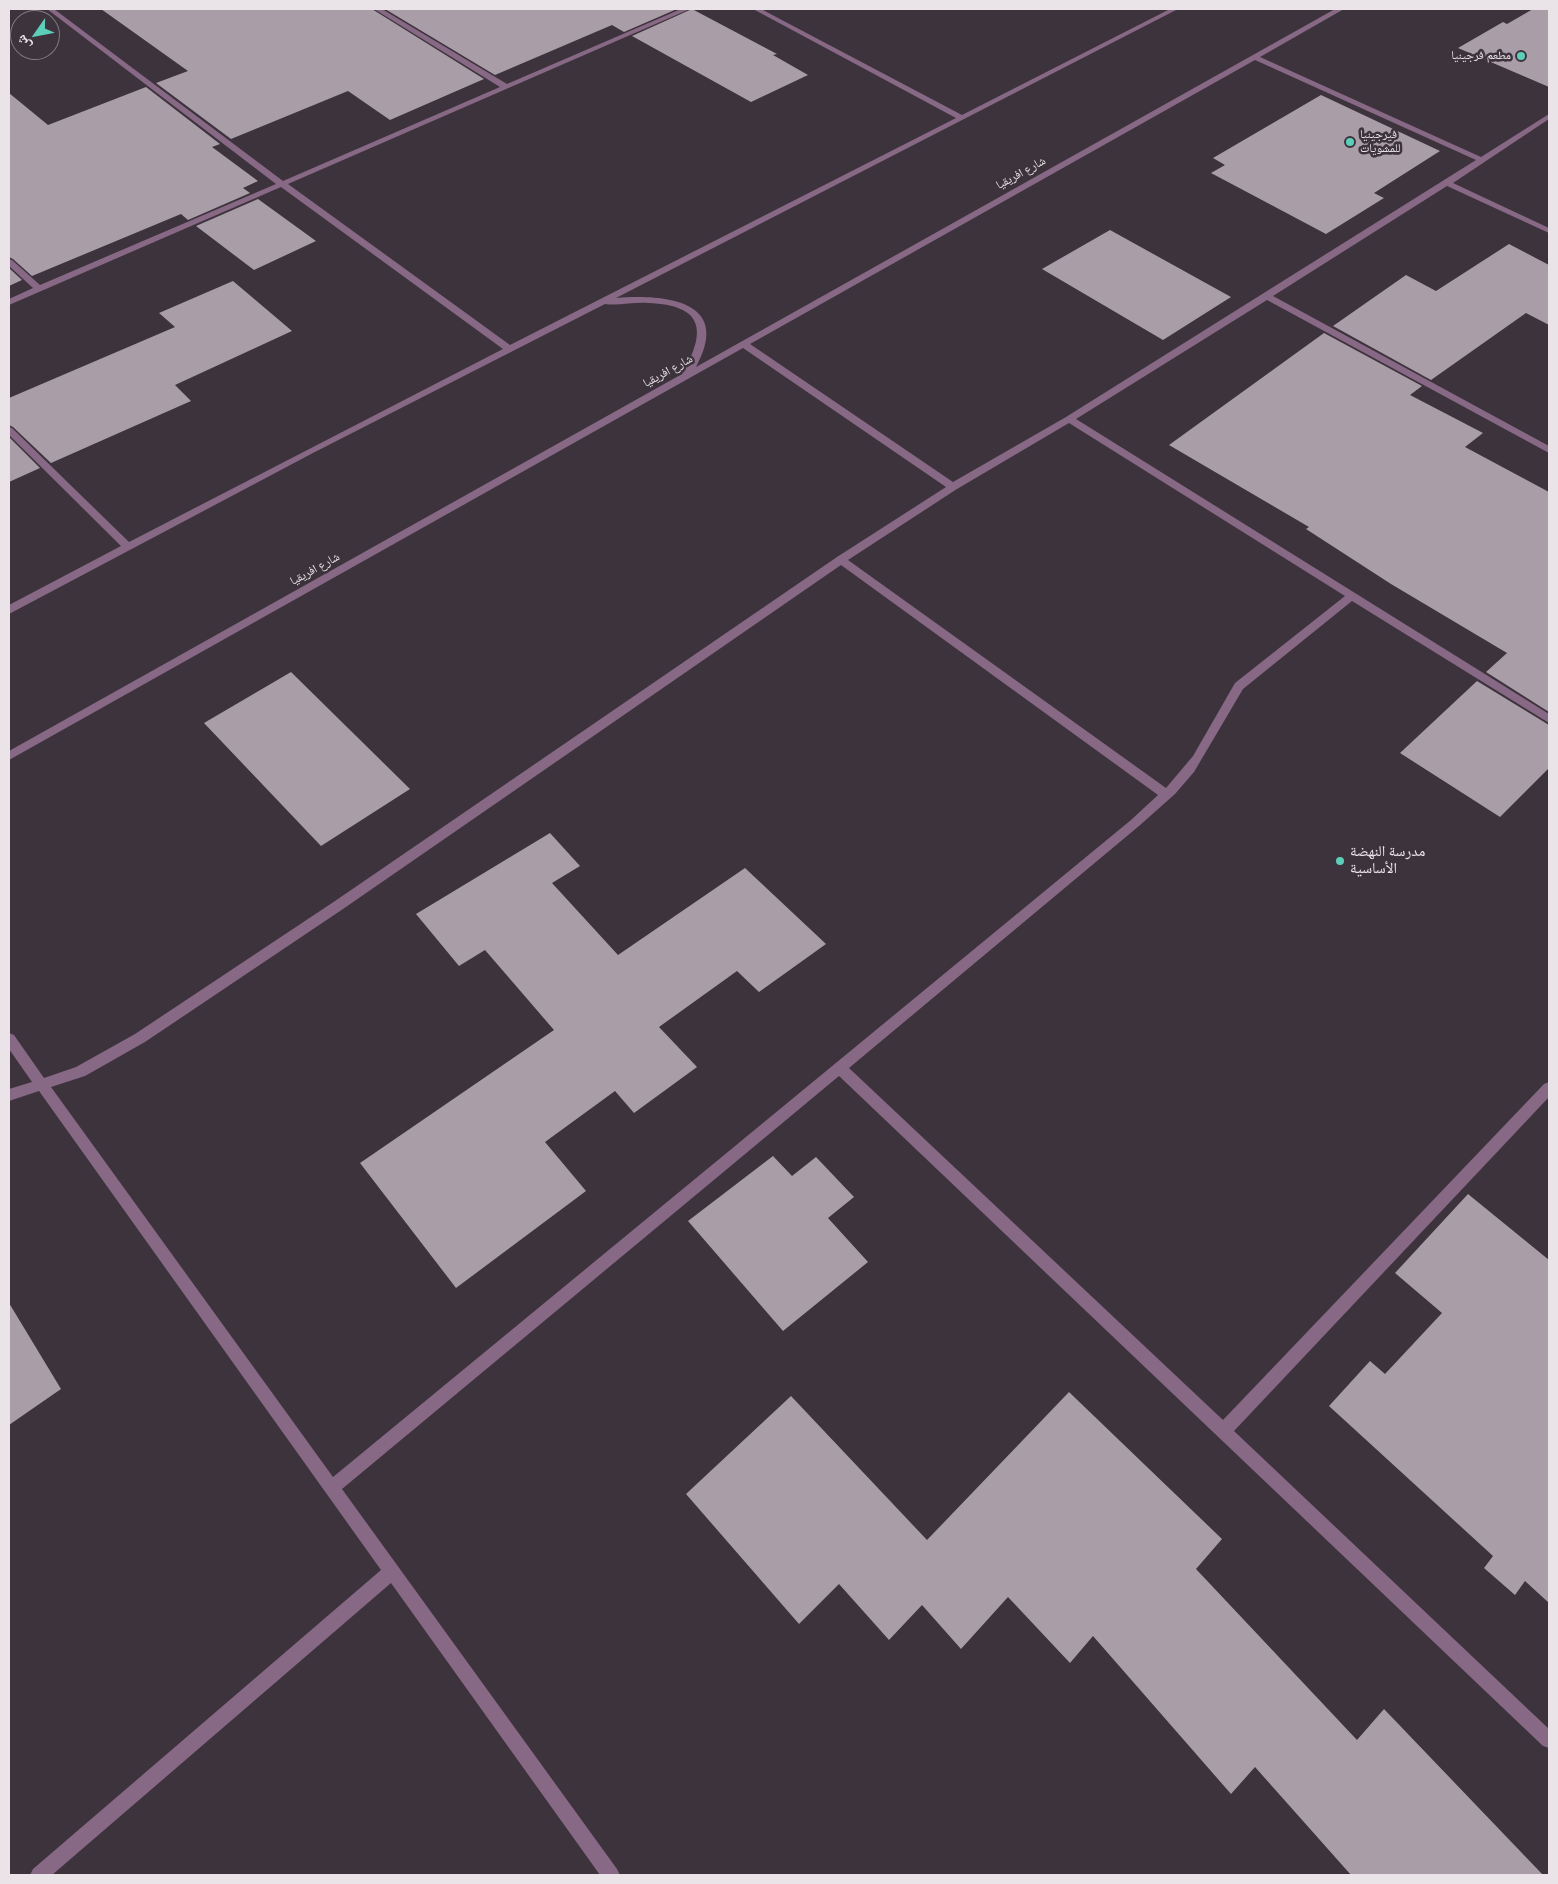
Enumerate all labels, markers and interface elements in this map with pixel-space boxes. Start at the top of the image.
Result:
north arrow [10,10,60,60]
text: ش [12,31,35,54]
place label: مطعم فرجينيا [1451,49,1511,63]
marker: مطعم فرجينيا [1515,50,1527,62]
place label: فيرجينيا للمشويات [1360,128,1400,156]
marker: فيرجينيا للمشويات [1344,136,1356,148]
street label: شارع افريقيا [994,153,1048,193]
street label: شارع افريقيا [641,351,695,391]
street label: شارع افريقيا [288,549,342,589]
place label: مدرسة النهضة الأساسية [1350,843,1425,878]
marker: مدرسة النهضة الأساسية [1334,855,1346,867]

